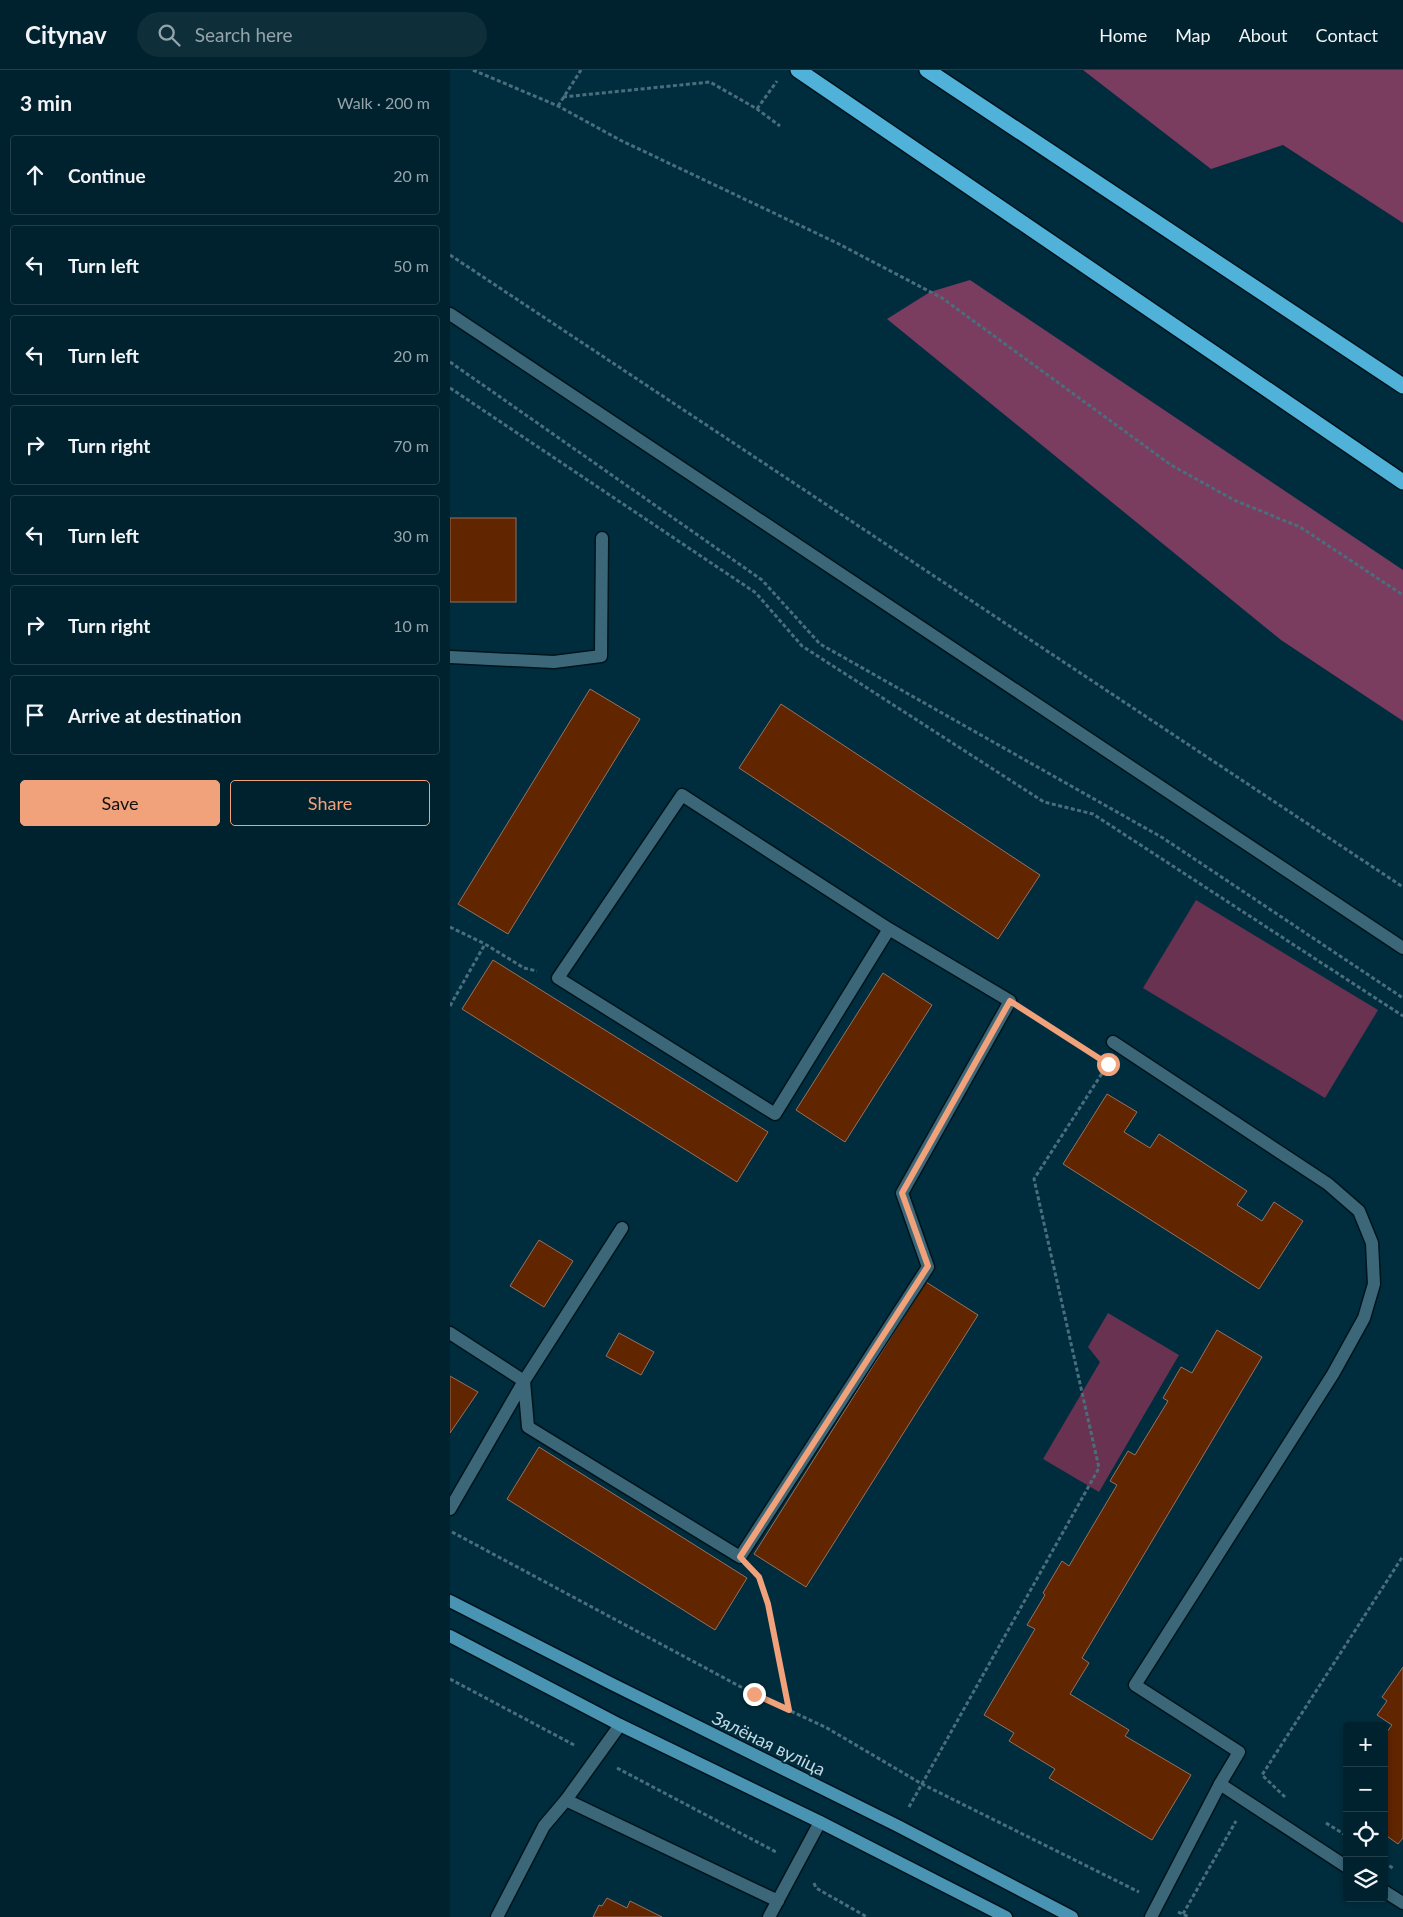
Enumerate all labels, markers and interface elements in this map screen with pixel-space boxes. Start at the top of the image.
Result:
search box [137,12,487,57]
text: Citynav [25,20,107,49]
icon: search [155,21,183,49]
text: Search here [195,23,293,46]
text: Home [1099,24,1147,46]
text: Map [1175,24,1211,46]
text: About [1239,24,1288,46]
text: Contact [1316,24,1378,46]
text: 3 min [20,90,72,115]
text: Walk · 200 m [337,93,430,112]
icon: ahead [21,161,49,189]
text: Continue [68,164,146,187]
text: 20 m [393,166,429,185]
icon: left [21,251,49,279]
text: Turn left [68,254,139,277]
text: 50 m [393,256,429,275]
icon: left [21,341,49,369]
text: Turn left [68,344,139,367]
text: 20 m [393,346,429,365]
icon: right [21,431,49,459]
text: Turn right [68,434,150,457]
text: 70 m [393,436,429,455]
icon: left [21,521,49,549]
text: Turn left [68,524,139,547]
text: 30 m [393,526,429,545]
icon: right [21,611,49,639]
text: Turn right [68,614,150,637]
text: 10 m [393,616,429,635]
icon: arrive [21,701,49,729]
text: Arrive at destination [68,704,241,727]
button: Save [20,780,220,826]
button: Share [230,780,430,826]
route start [1097,1053,1120,1076]
route end [743,1683,766,1706]
street label: Зялёная вуліца [709,1706,829,1780]
map controls [1343,1722,1388,1902]
button: + [1343,1722,1388,1767]
button: − [1343,1767,1388,1812]
button: locate [1343,1812,1388,1857]
button: layers [1343,1857,1388,1902]

